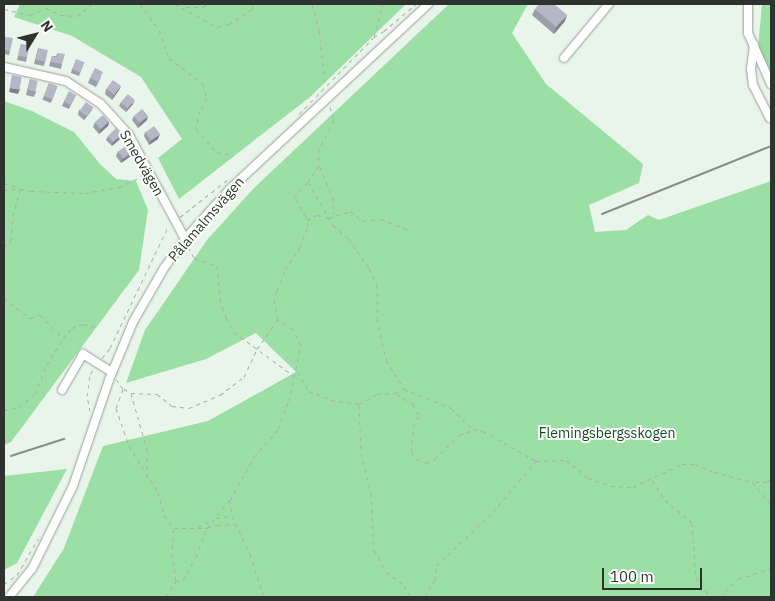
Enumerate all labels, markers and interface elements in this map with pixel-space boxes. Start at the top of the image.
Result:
north arrow [10,10,60,60]
text: N [37,17,57,36]
street label: Smedvägen [116,127,168,199]
street label: Pålamalmsvägen [165,173,247,265]
park label: Flemingsbergsskogen [539,425,675,441]
scale bar [605,558,705,590]
text: 100 m [610,567,654,586]

